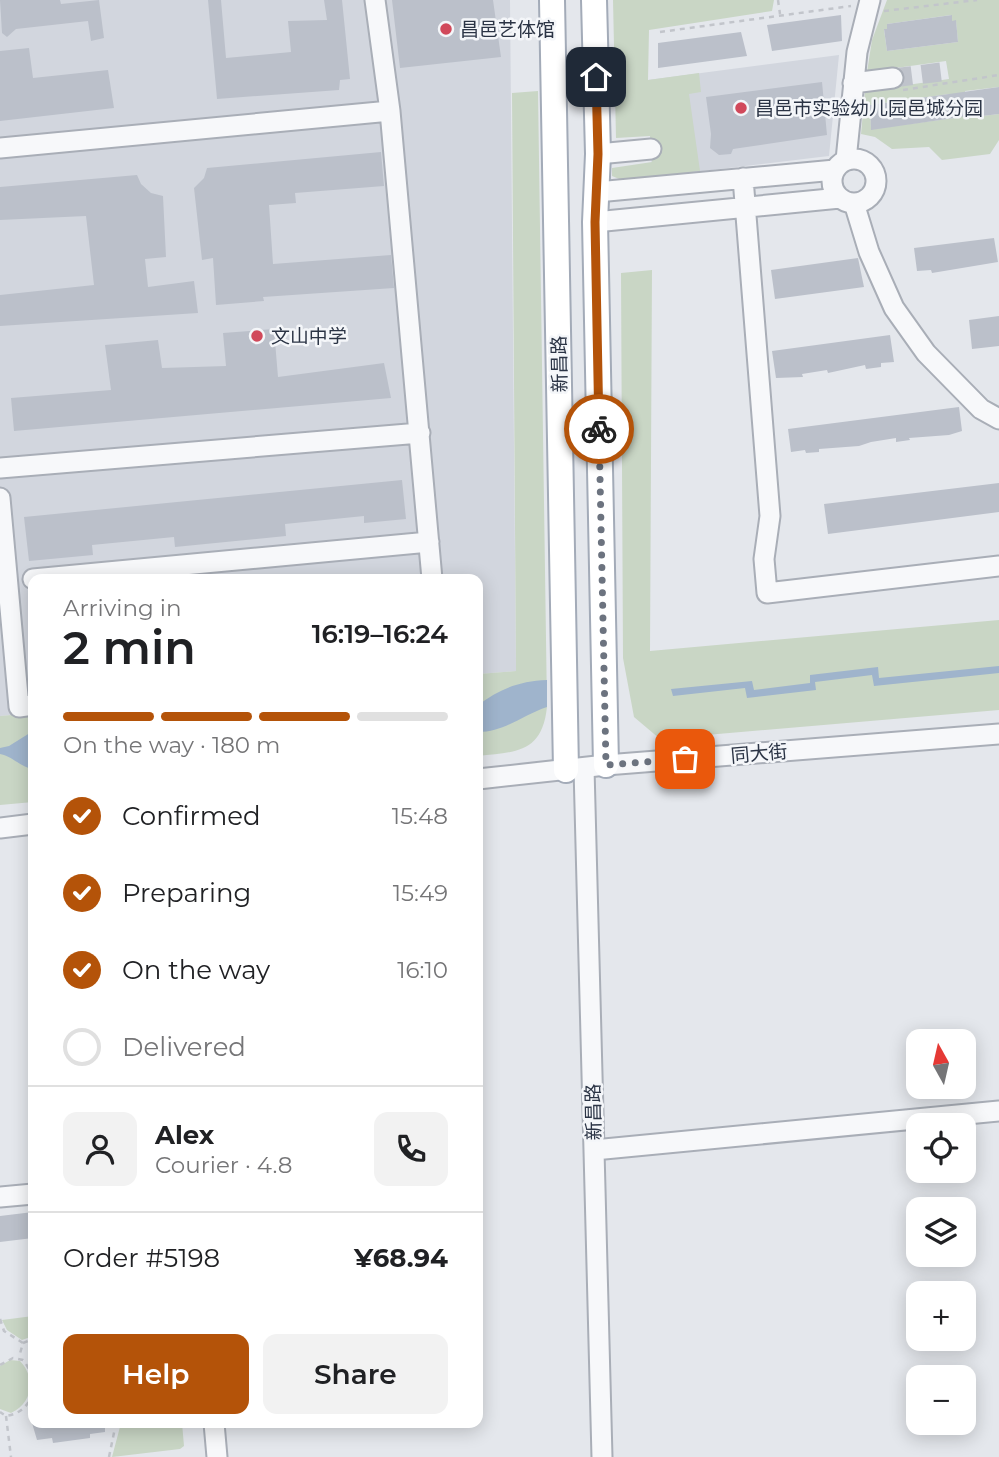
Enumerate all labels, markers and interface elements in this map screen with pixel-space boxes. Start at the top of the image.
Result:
place label: 昌邑艺体馆 [460,18,555,41]
marker: 昌邑艺体馆 [438,21,454,37]
pin [566,47,626,107]
icon: home [577,58,615,96]
place label: 昌邑市实验幼儿园邑城分园 [755,97,983,120]
marker: 昌邑市实验幼儿园邑城分园 [733,100,749,116]
place label: 文山中学 [271,325,347,348]
marker: 文山中学 [249,328,265,344]
street label: 新昌路 [548,335,571,393]
courier [564,394,634,464]
icon: bike [580,410,618,448]
text: Arriving in [63,594,182,622]
text: 16:19–16:24 [312,618,448,650]
text: 2 min [63,619,196,676]
pin [655,729,715,789]
text: On the way · 180 m [63,731,281,759]
icon: bag [666,740,704,778]
street label: 同大街 [730,740,788,767]
icon: check [63,797,101,835]
text: Confirmed [122,800,261,832]
text: 15:48 [392,802,448,830]
icon: check [63,874,101,912]
text: Preparing [122,877,251,909]
text: 15:49 [393,879,448,907]
icon: check [63,951,101,989]
text: On the way [122,954,270,986]
text: 16:10 [397,956,448,984]
north arrow [906,1029,976,1099]
map controls [906,1029,976,1435]
text: Delivered [122,1031,246,1063]
street label: 新昌路 [582,1083,605,1141]
button: person [63,1112,137,1186]
button: phone [374,1112,448,1186]
button: locate [906,1113,976,1183]
text: Alex [155,1119,214,1151]
text: Courier · 4.8 [155,1151,292,1179]
button: layers [906,1197,976,1267]
text: Order #5198 [63,1242,220,1274]
text: ¥68.94 [354,1242,448,1274]
button: + [906,1281,976,1351]
button: Help [63,1334,249,1414]
button: Share [263,1334,448,1414]
button: − [906,1365,976,1435]

